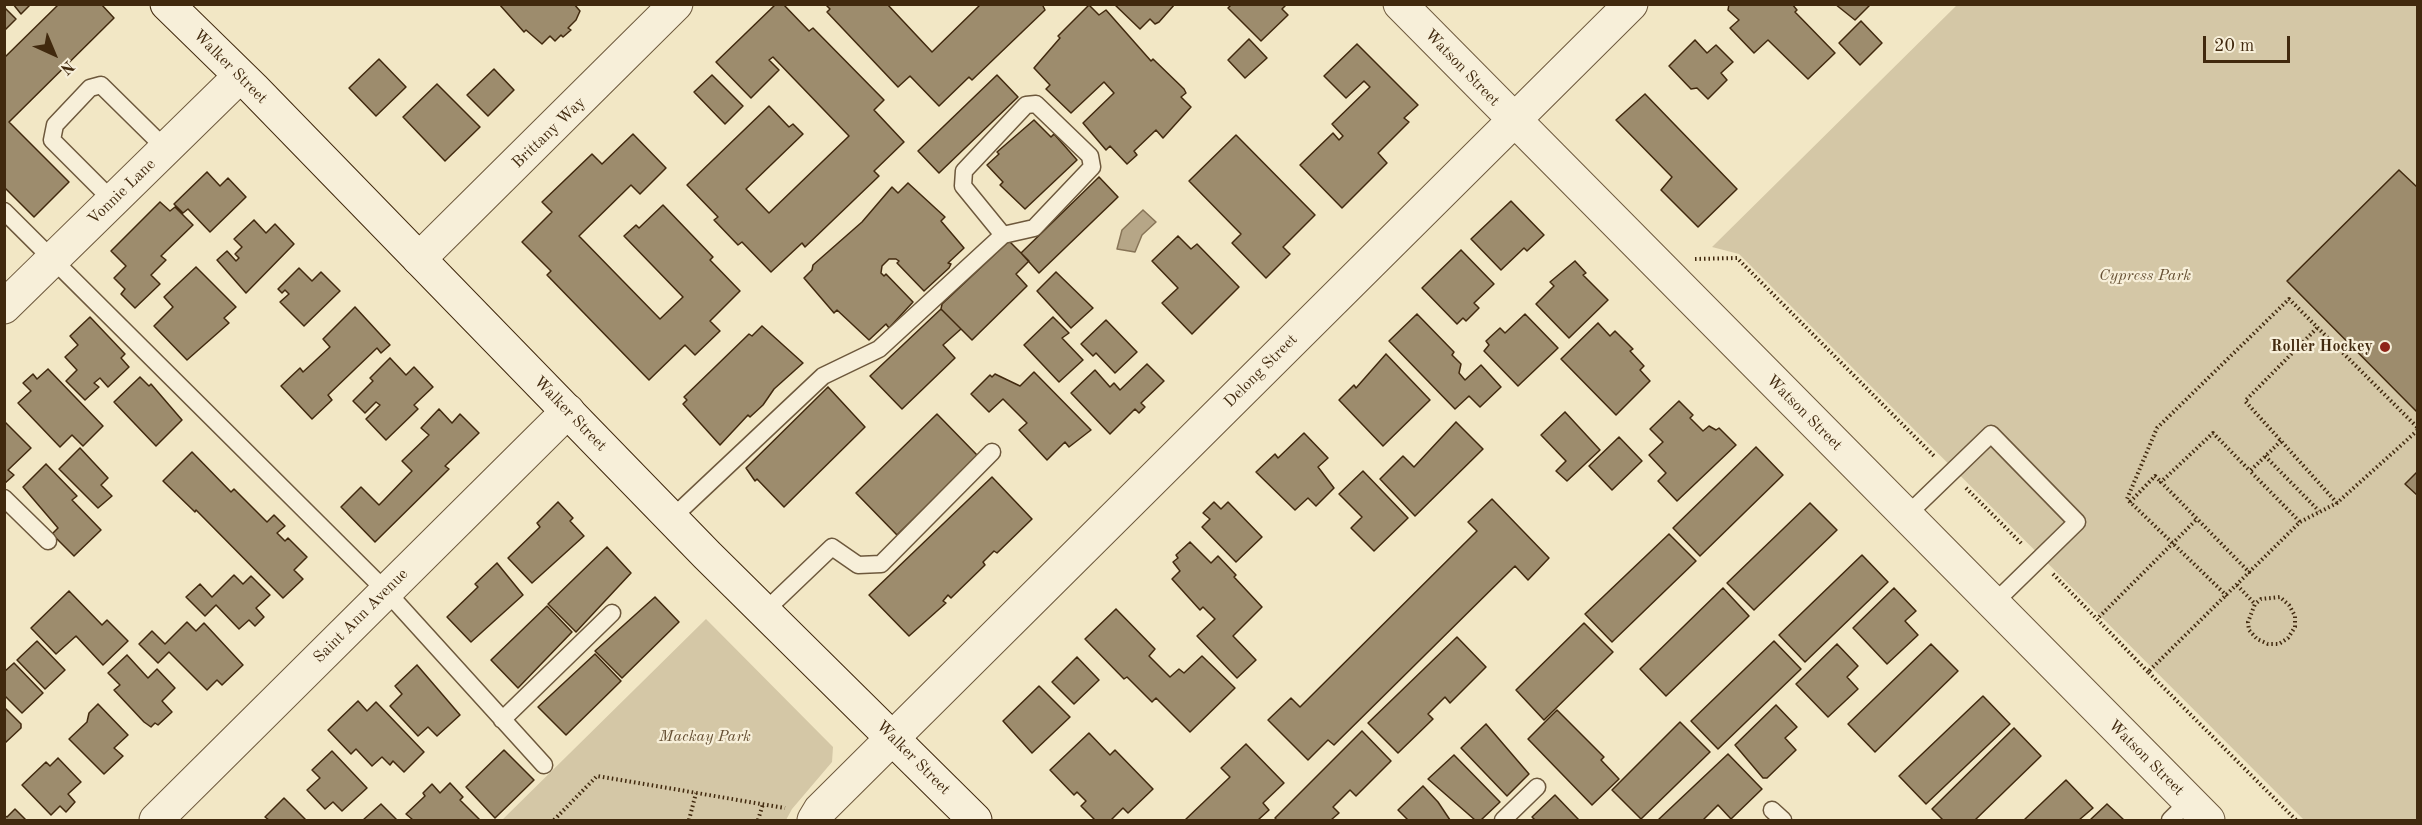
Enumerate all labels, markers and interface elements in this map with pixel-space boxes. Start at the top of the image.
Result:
north arrow [24,24,84,84]
scale bar [2206,24,2293,62]
street label: Watson Street [1420,25,1504,111]
street label: Walker Street [189,26,271,108]
text: 20 m [2214,37,2254,55]
text: N [57,57,76,77]
street label: Brittany Way [508,93,590,173]
street label: Vonnie Lane [84,155,160,229]
park label: Cypress Park [2099,266,2191,286]
street label: Delong Street [1220,330,1302,412]
place label: Roller Hockey [2271,337,2373,357]
marker: Roller Hockey [2378,340,2392,354]
street label: Watson Street [1762,371,1846,455]
street label: Walker Street [529,372,611,456]
street label: Saint Ann Avenue [310,565,412,667]
street label: Watson Street [2104,716,2188,800]
street label: Walker Street [872,717,954,799]
park label: Mackay Park [659,727,751,747]

